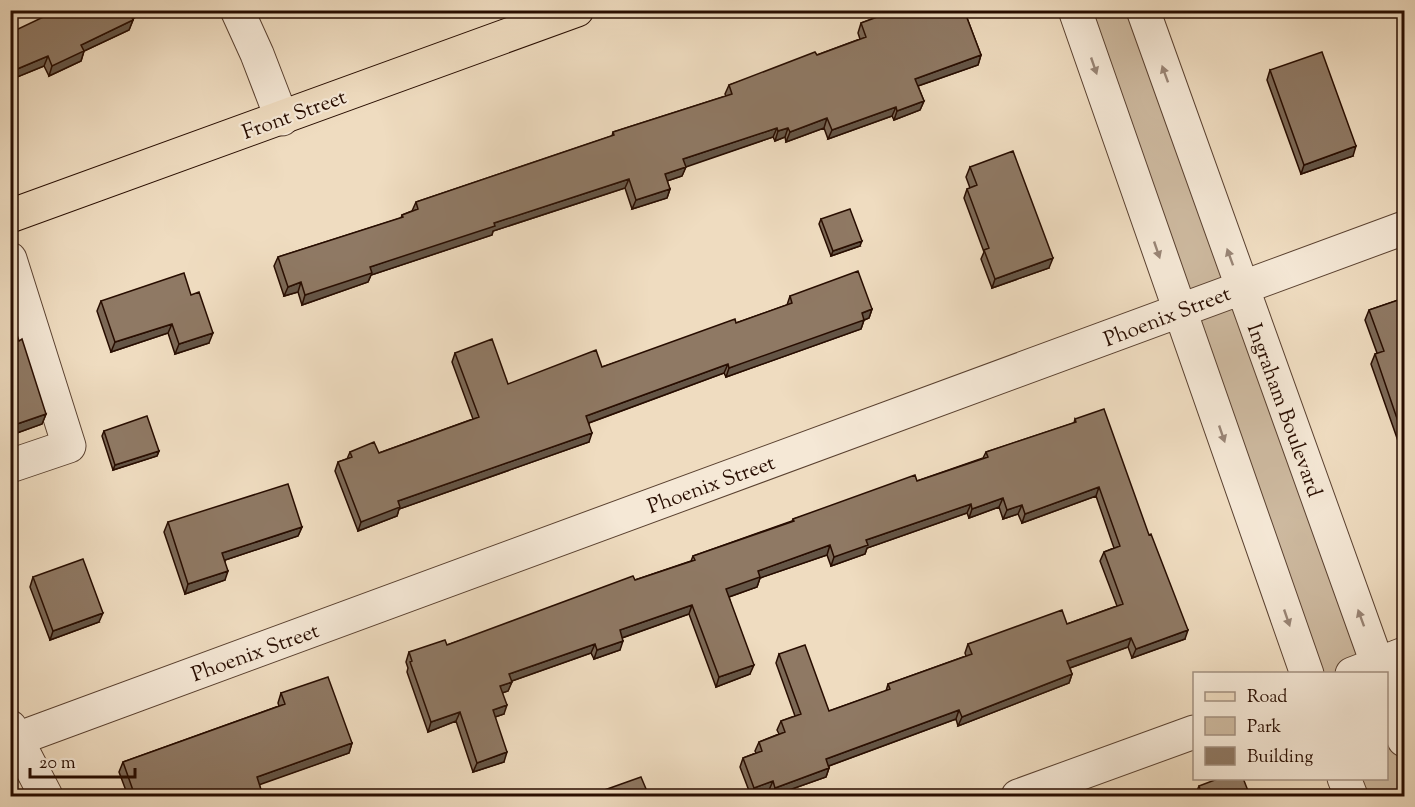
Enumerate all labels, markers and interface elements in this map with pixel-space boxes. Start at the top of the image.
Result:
one-way arrow [1089,57,1099,75]
one-way arrow [1160,65,1169,83]
street label: Front Street [238,83,351,149]
one-way arrow [1153,241,1163,259]
one-way arrow [1225,248,1235,266]
street label: Phoenix Street [1100,280,1236,356]
street label: Ingraham Boulevard [1238,320,1329,502]
one-way arrow [1217,425,1227,443]
street label: Phoenix Street [644,449,780,523]
one-way arrow [1282,609,1292,627]
one-way arrow [1355,609,1365,627]
street label: Phoenix Street [188,617,324,691]
legend [1193,672,1388,780]
text: Road [1247,685,1287,711]
text: Park [1247,715,1282,741]
scale bar [30,741,135,779]
text: Building [1247,745,1313,771]
text: 20 m [39,751,76,777]

